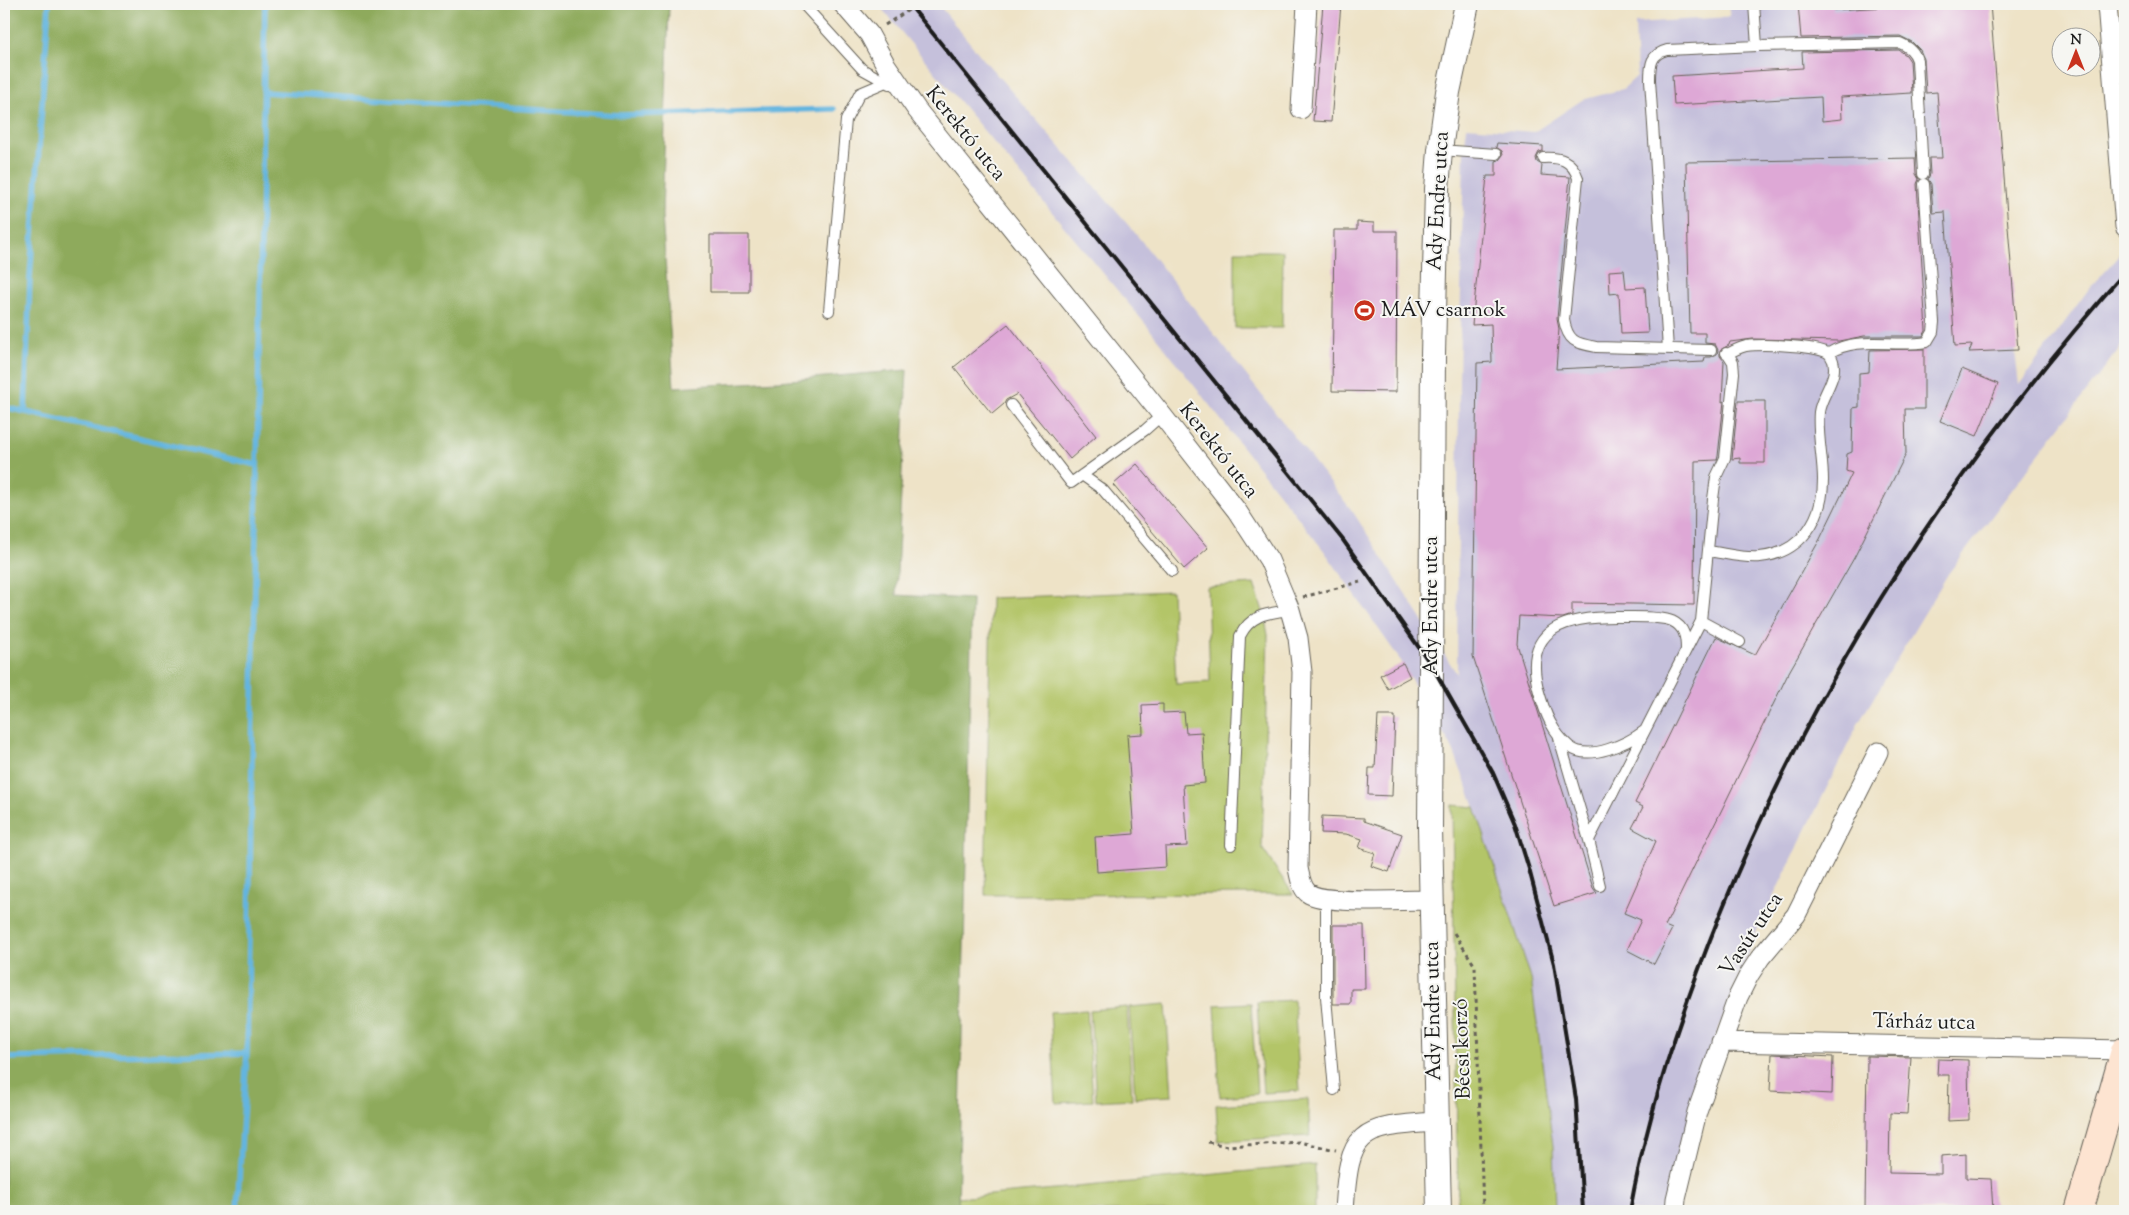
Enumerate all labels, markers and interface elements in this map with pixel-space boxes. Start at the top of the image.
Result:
north arrow [2052,28,2102,78]
text: N [2070,31,2082,51]
street label: Kerektó utca [917,80,1013,188]
street label: Ady Endre utca [1420,130,1458,272]
place label: MÁV csarnok [1381,296,1506,326]
sports icon: MÁV csarnok [1353,299,1377,323]
street label: Kerektó utca [1171,397,1265,506]
street label: Ady Endre utca [1417,536,1447,676]
street label: Vasút utca [1713,887,1791,983]
street label: Ady Endre utca [1418,941,1450,1081]
street label: Bécsi korzó [1446,998,1480,1100]
street label: Tárház utca [1872,1007,1976,1039]

